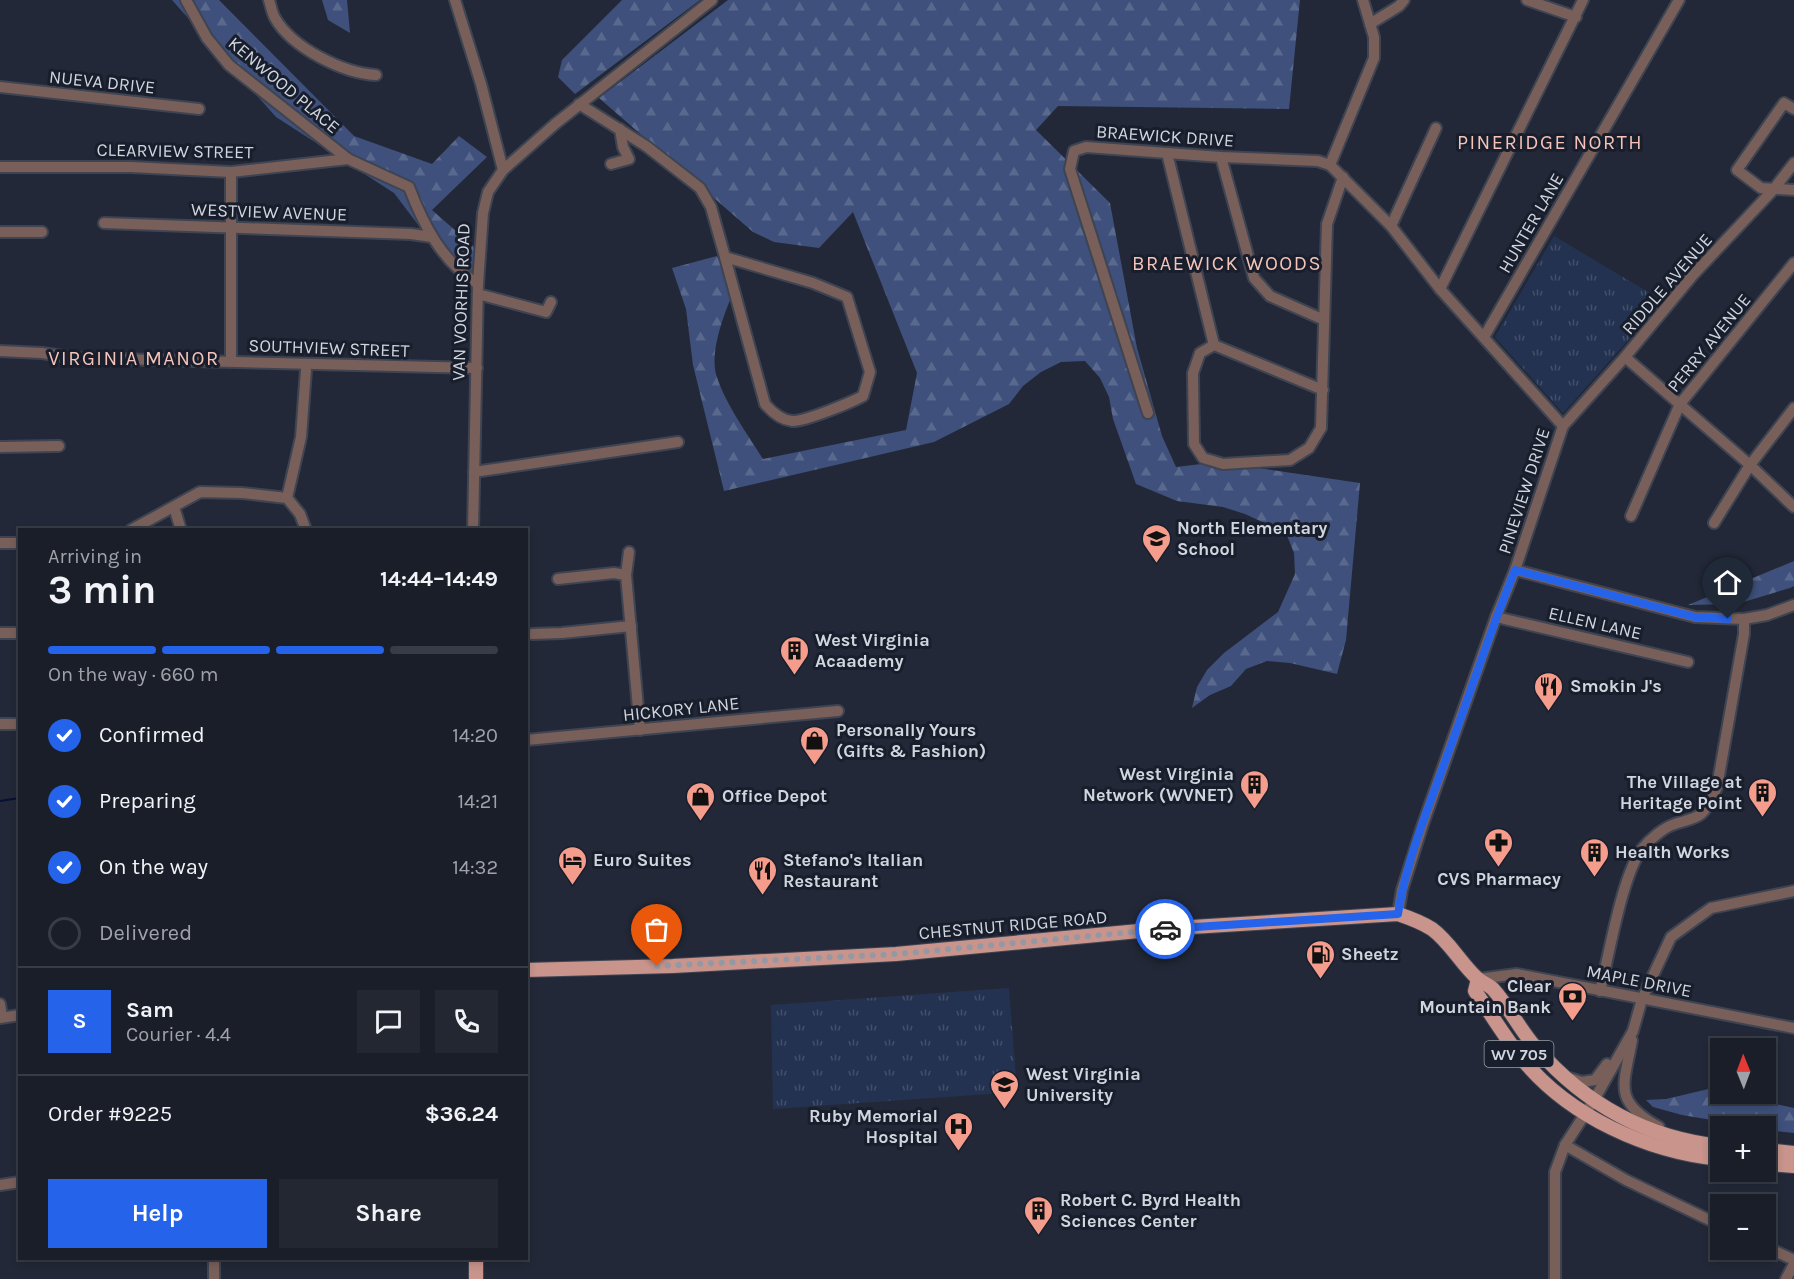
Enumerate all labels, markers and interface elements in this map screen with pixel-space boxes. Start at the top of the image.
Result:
street label: KENWOOD PLACE [224,32,344,138]
street label: NUEVA DRIVE [48,65,156,99]
street label: BRAEWICK DRIVE [1095,120,1235,152]
district label: PINERIDGE NORTH [1457,131,1643,154]
street label: CLEARVIEW STREET [96,139,254,163]
street label: HUNTER LANE [1494,169,1568,277]
street label: WESTVIEW AVENUE [191,198,347,226]
street label: VAN VOORHIS ROAD [447,223,475,381]
street label: RIDDLE AVENUE [1617,229,1717,339]
district label: BRAEWICK WOODS [1132,252,1322,275]
street label: PERRY AVENUE [1663,289,1755,397]
street label: SOUTHVIEW STREET [248,334,410,362]
district label: VIRGINIA MANOR [48,347,220,370]
street label: PINEVIEW DRIVE [1493,425,1555,557]
place label: North Elementary School [1177,517,1327,560]
school or university icon: North Elementary School [1140,522,1172,564]
text: Arriving in [48,545,142,568]
pin [1702,557,1753,619]
text: 14:44–14:49 [380,566,498,592]
icon: home [1711,566,1744,599]
text: 3 min [48,567,156,613]
street label: ELLEN LANE [1546,602,1644,644]
place label: West Virginia Acaademy [815,629,930,672]
building icon: West Virginia Acaademy [778,634,810,676]
text: On the way · 660 m [48,663,218,686]
restaurant icon: Smokin J's [1533,670,1565,712]
place label: Smokin J's [1570,675,1662,697]
street label: HICKORY LANE [622,692,740,726]
icon: check [48,719,81,752]
place label: Personally Yours (Gifts & Fashion) [836,719,986,762]
text: Confirmed [99,722,205,748]
text: 14:20 [452,724,498,747]
shop icon: Personally Yours (Gifts & Fashion) [799,724,831,766]
place label: West Virginia Network (WVNET) [1083,763,1234,806]
building icon: West Virginia Network (WVNET) [1239,768,1271,810]
place label: The Village at Heritage Point [1620,771,1742,814]
building icon: The Village at Heritage Point [1747,776,1779,818]
shop icon: Office Depot [685,780,717,822]
icon: check [48,785,81,818]
place label: Office Depot [722,785,827,807]
text: Preparing [99,788,196,814]
text: 14:21 [457,790,498,813]
pharmacy icon: CVS Pharmacy [1483,826,1515,868]
building icon: Health Works [1578,836,1610,878]
place label: Health Works [1615,841,1730,863]
hotel icon: Euro Suites [556,844,588,886]
place label: Euro Suites [593,849,691,871]
place label: Stefano's Italian Restaurant [783,849,923,892]
icon: check [48,851,81,884]
text: On the way [99,854,208,880]
restaurant icon: Stefano's Italian Restaurant [746,854,778,896]
text: 14:32 [452,856,498,879]
place label: CVS Pharmacy [1437,868,1561,890]
courier [1135,899,1195,959]
pin [631,904,682,966]
street label: CHESTNUT RIDGE ROAD [918,906,1108,944]
icon: bag [640,913,673,946]
icon: car [1149,913,1182,946]
text: Delivered [99,920,192,946]
fuel station icon: Sheetz [1304,938,1336,980]
place label: Sheetz [1341,943,1399,965]
street label: MAPLE DRIVE [1585,960,1693,1002]
place label: Clear Mountain Bank [1419,975,1551,1018]
bank icon: Clear Mountain Bank [1556,980,1588,1022]
button: chat [357,990,420,1053]
button: phone [435,990,498,1053]
text: Sam [126,997,174,1023]
text: S [72,1008,87,1034]
text: Courier · 4.4 [126,1023,231,1046]
north arrow [1710,1038,1776,1104]
map controls [1710,1038,1776,1260]
road number: WV 705 [1484,1041,1553,1067]
place label: West Virginia University [1026,1063,1141,1106]
school or university icon: West Virginia University [989,1068,1021,1110]
text: Order #9225 [48,1101,172,1127]
text: $36.24 [425,1101,498,1127]
place label: Ruby Memorial Hospital [809,1105,938,1148]
hospital icon: Ruby Memorial Hospital [943,1110,975,1152]
button: + [1710,1116,1776,1182]
button: Help [48,1179,267,1248]
button: Share [279,1179,498,1248]
place label: Robert C. Byrd Health Sciences Center [1060,1189,1241,1232]
building icon: Robert C. Byrd Health Sciences Center [1023,1194,1055,1236]
button: − [1710,1194,1776,1260]

